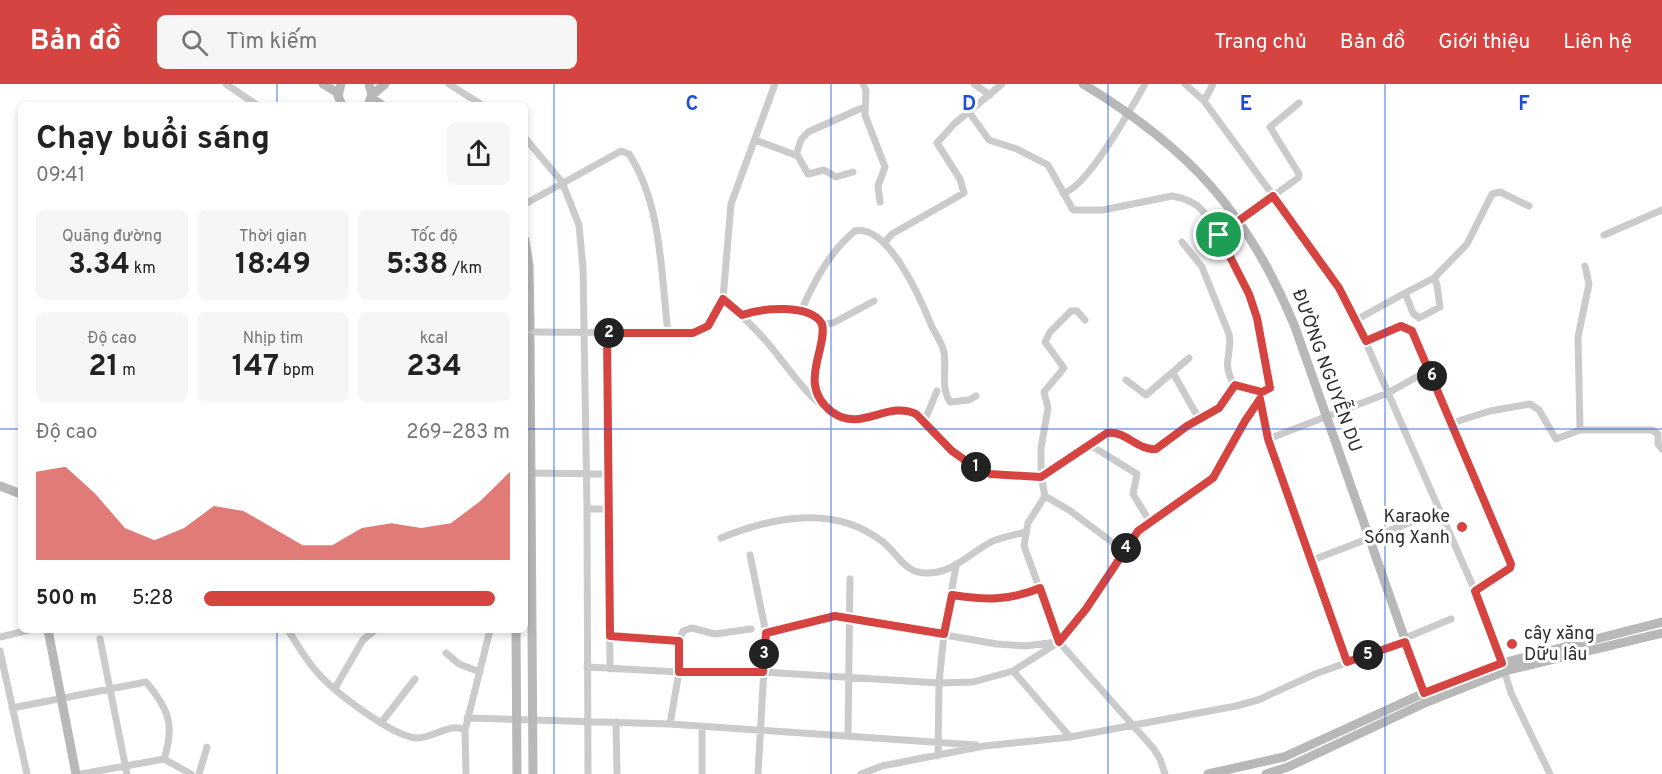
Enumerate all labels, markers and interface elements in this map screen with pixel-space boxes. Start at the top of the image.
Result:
search box [157,15,577,69]
text: Bản đồ [30,24,121,60]
icon: search [178,26,211,59]
text: Tìm kiếm [226,29,317,56]
text: Trang chủ [1214,29,1307,56]
text: Bản đồ [1340,29,1405,56]
text: Giới thiệu [1438,29,1530,56]
text: Liên hệ [1563,29,1632,56]
text: C [686,92,698,118]
text: D [962,92,976,118]
text: E [1240,92,1252,118]
text: F [1518,92,1530,118]
text: Chạy buổi sáng [36,119,270,161]
button: share [447,122,510,185]
text: 09:41 [36,163,85,189]
pin [1193,209,1244,260]
icon: arrive [1202,218,1235,251]
text: Quãng đường [62,227,162,247]
text: Thời gian [239,227,307,247]
text: Tốc độ [410,227,458,247]
text: 3.34 [68,247,130,284]
text: 18:49 [235,247,311,284]
text: 5:38 [386,247,448,284]
text: km [130,259,156,279]
text: /km [448,259,482,279]
street label: ĐƯỜNG NGUYỄN DU [1286,285,1371,456]
pin: 2 [594,318,624,348]
text: 2 [604,323,614,343]
text: Độ cao [87,329,137,349]
text: Nhịp tim [243,329,303,349]
text: kcal [420,329,448,349]
text: 21 [88,349,119,386]
text: 147 [232,349,279,386]
text: 234 [406,349,462,386]
text: m [119,361,136,381]
text: bpm [279,361,314,381]
pin: 6 [1417,361,1447,391]
text: 6 [1427,366,1437,386]
text: Độ cao [36,420,97,446]
text: 269–283 m [406,420,510,446]
pin: 1 [961,452,991,482]
text: 1 [973,457,979,477]
place label: Karaoke Sóng Xanh [1364,506,1450,550]
marker: Karaoke Sóng Xanh [1455,520,1469,534]
pin: 4 [1111,533,1141,563]
text: 4 [1121,538,1131,558]
text: 500 m [36,586,97,612]
text: 5:28 [132,586,173,612]
place label: cây xăng Dữu lâu [1524,623,1595,667]
marker: cây xăng Dữu lâu [1505,637,1519,651]
pin: 3 [749,639,779,669]
pin: 5 [1353,640,1383,670]
text: 3 [759,644,769,664]
text: 5 [1363,645,1373,665]

